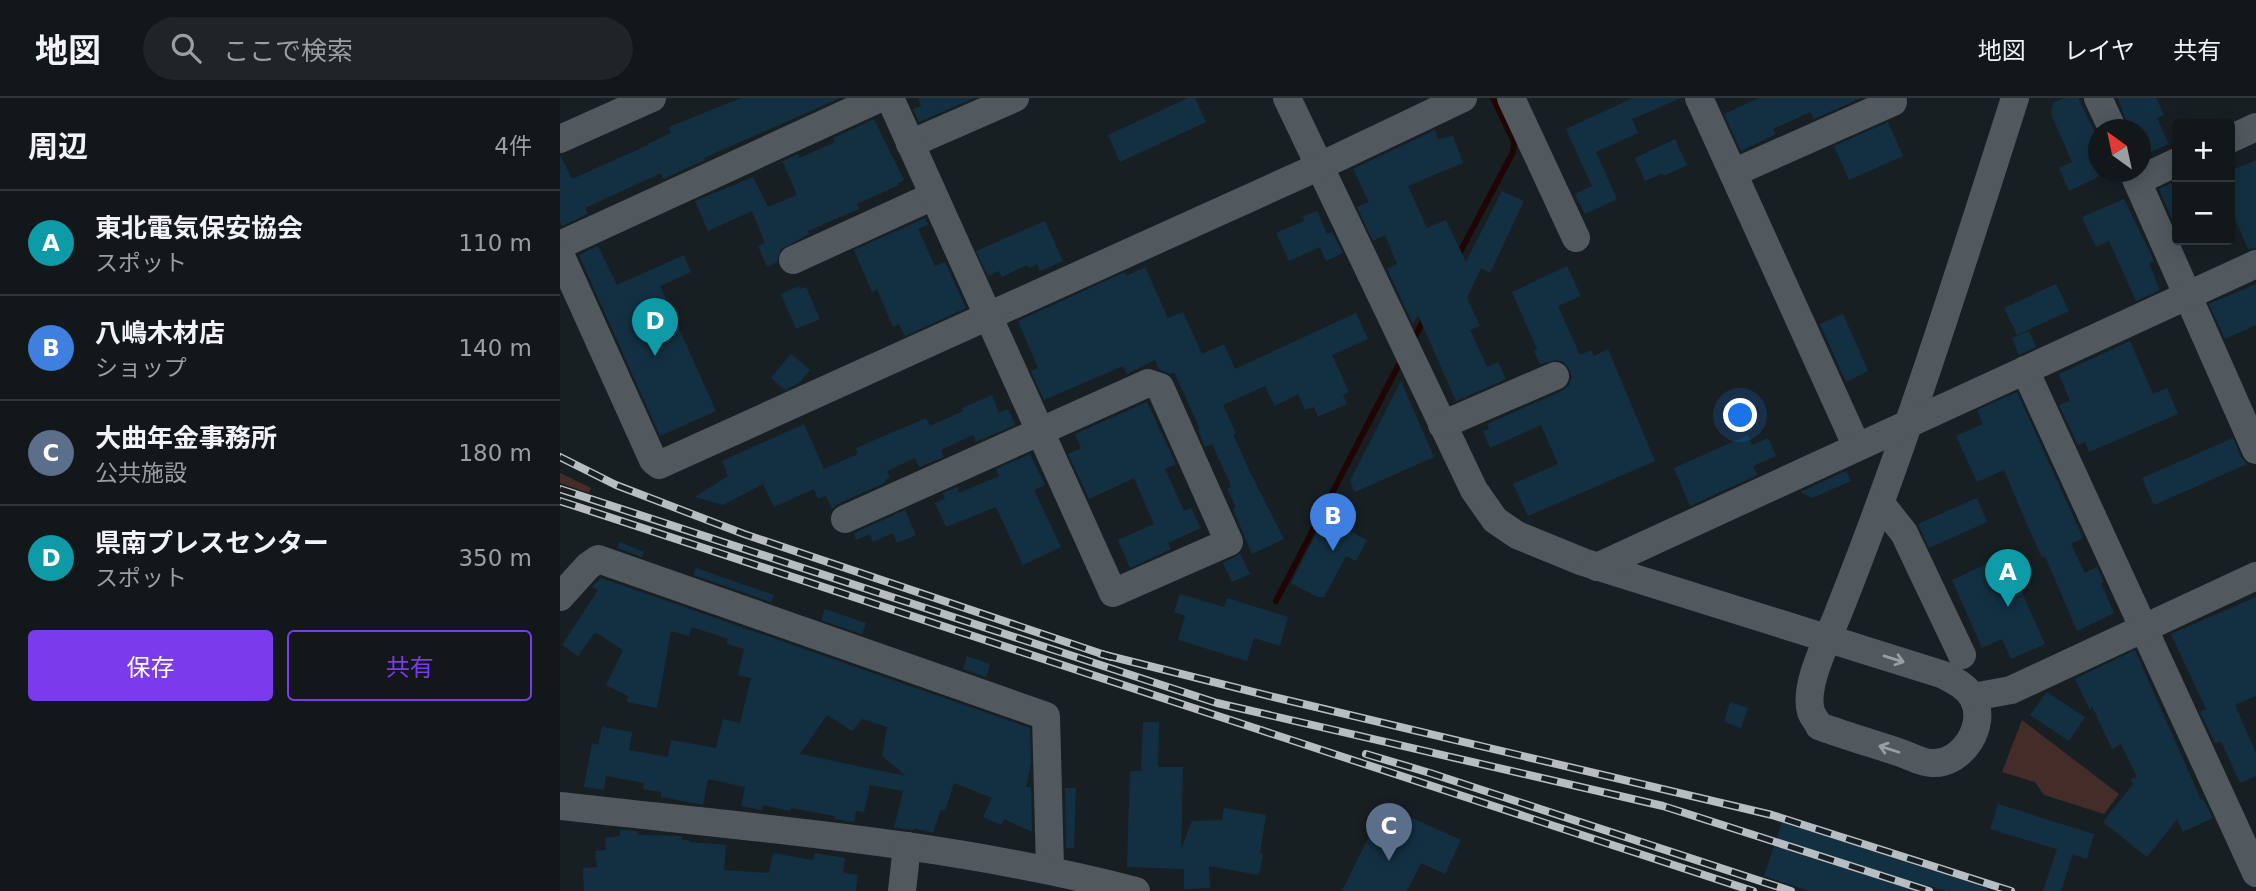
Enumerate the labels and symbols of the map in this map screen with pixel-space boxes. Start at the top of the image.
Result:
north arrow [2088,119,2151,182]
pin: D [632,298,678,356]
your location [1723,398,1757,432]
pin: B [1310,493,1356,551]
pin: A [1985,549,2031,607]
one-way arrow [1882,654,1904,667]
one-way arrow [1878,742,1900,755]
pin: C [1366,803,1412,861]

